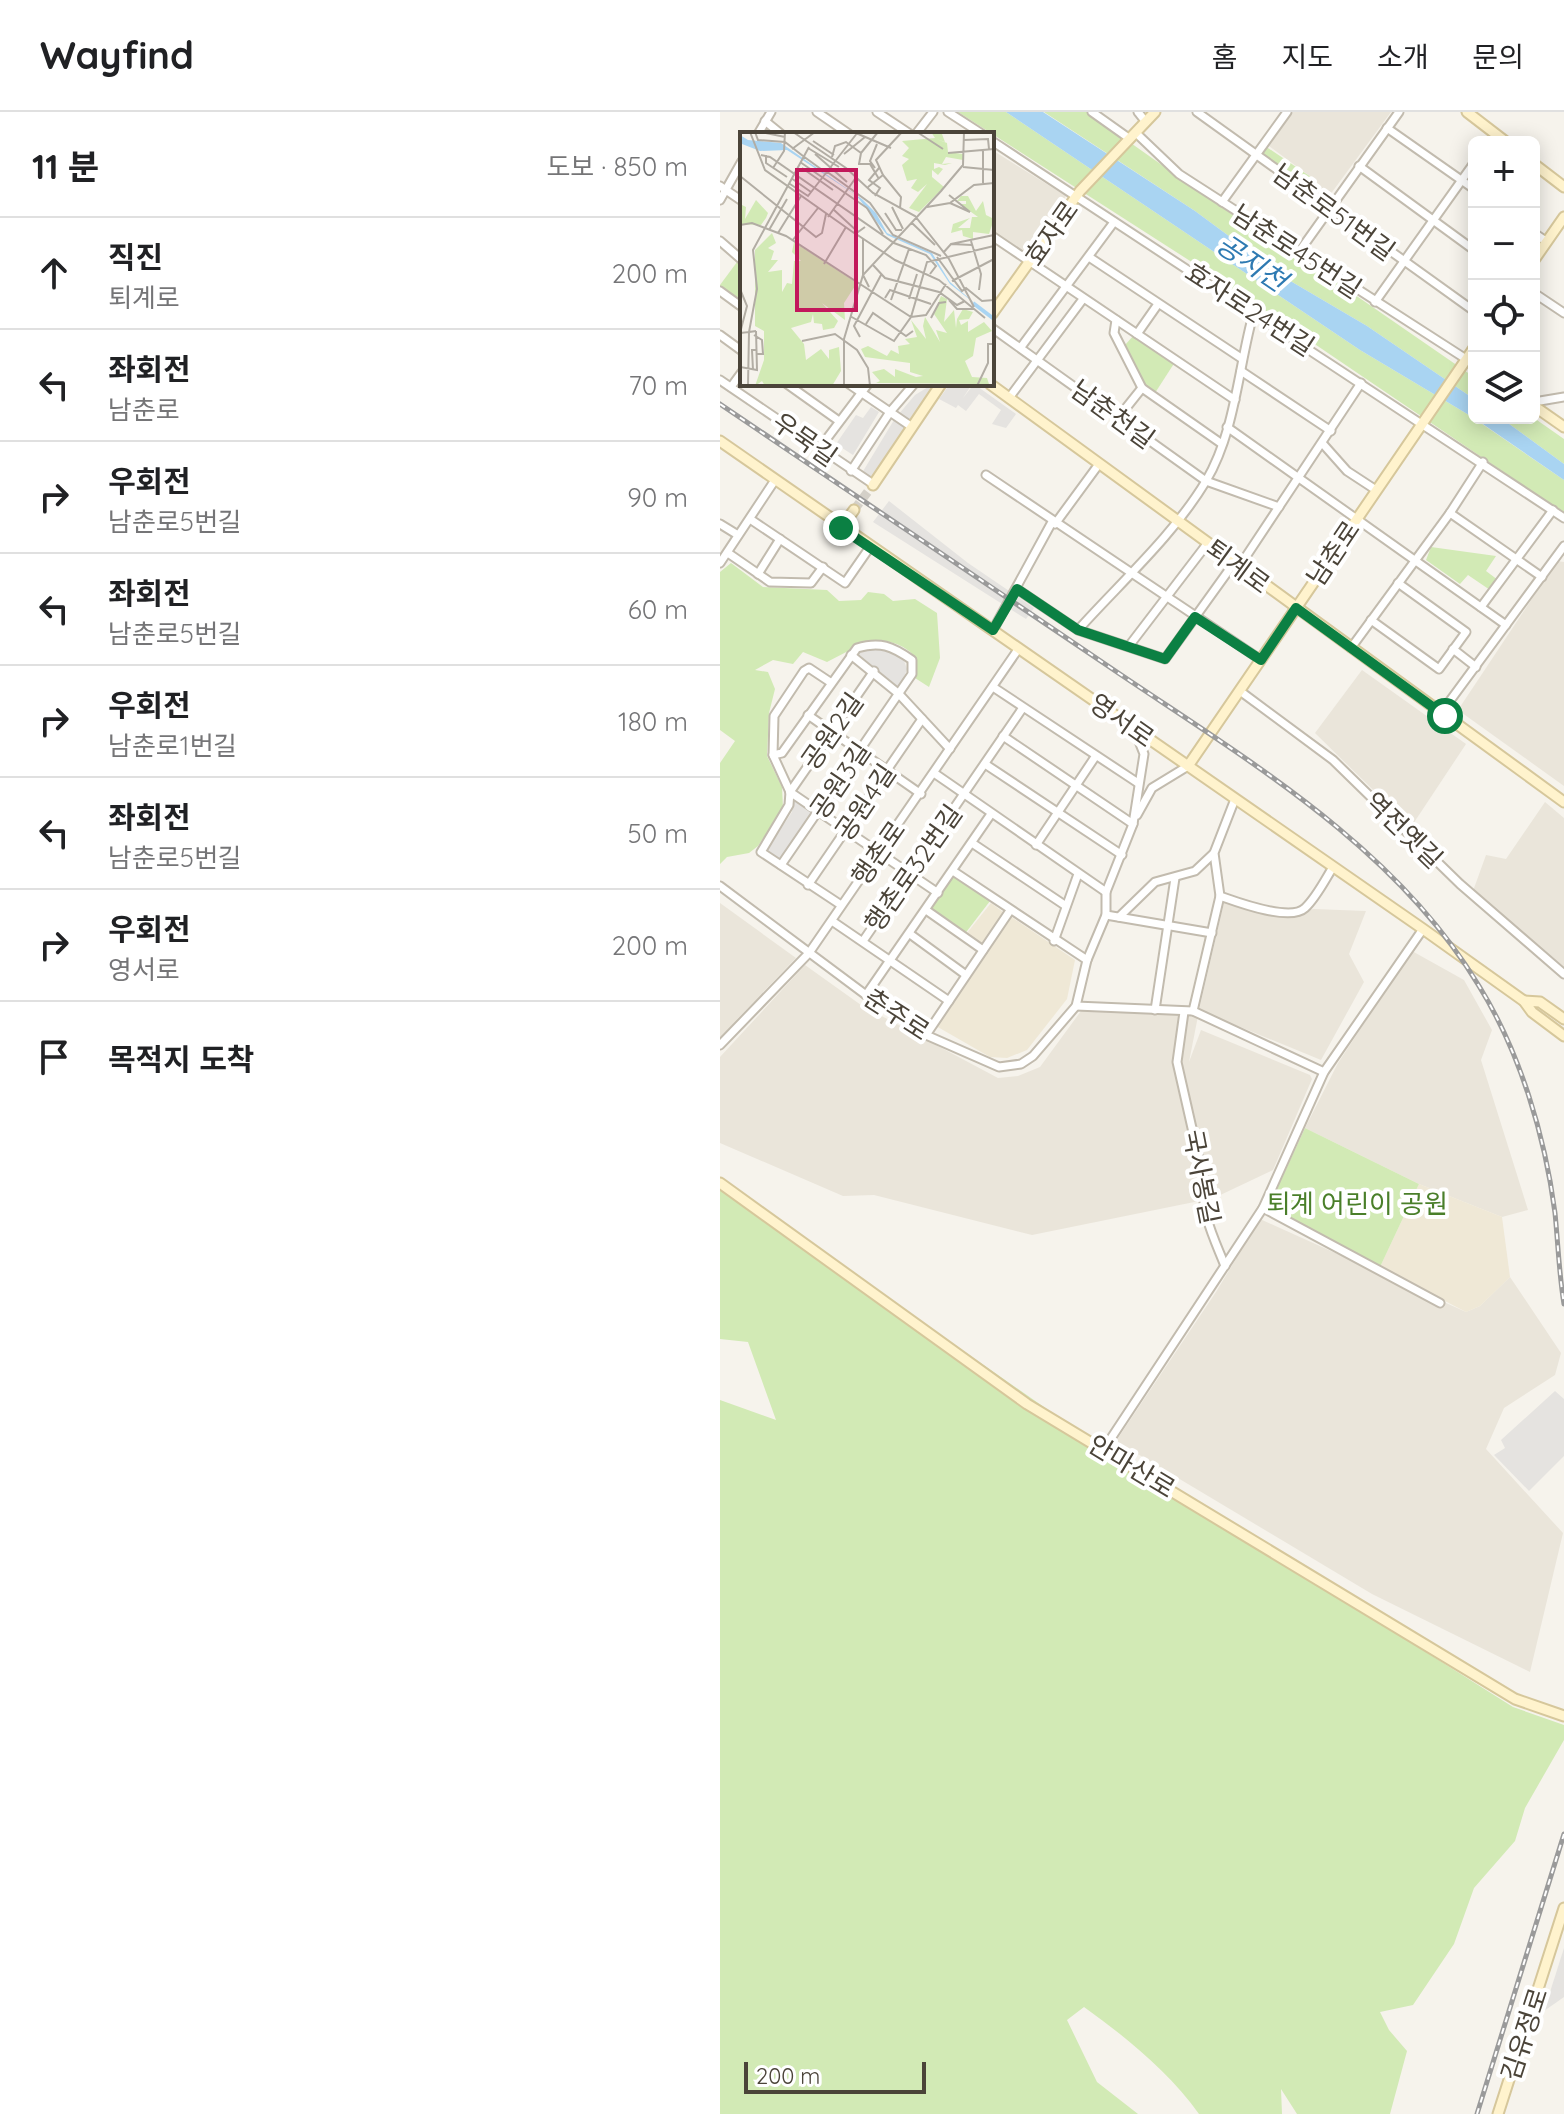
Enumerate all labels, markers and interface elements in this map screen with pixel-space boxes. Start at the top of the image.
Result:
text: Wayfind [40,31,194,79]
text: 홈 [1212,39,1237,74]
text: 지도 [1281,39,1333,74]
text: 소개 [1377,39,1428,74]
text: 문의 [1472,39,1524,74]
inset map [740,132,994,386]
map controls [1468,136,1540,424]
button: + [1468,136,1540,208]
text: 11 분 [32,145,99,188]
text: 도보 · 850 m [546,150,688,183]
street label: 남춘로51번길 [1266,157,1402,267]
street label: 효자로 [1017,194,1085,272]
street label: 남춘로45번길 [1226,197,1368,305]
button: − [1468,208,1540,280]
water label: 공지천 [1210,226,1297,300]
text: 직진 [108,238,163,276]
icon: ahead [32,251,76,295]
street label: 효자로24번길 [1179,255,1321,363]
text: 200 m [612,257,688,290]
button: locate [1468,280,1540,352]
text: 퇴계로 [108,281,180,314]
text: 좌회전 [108,350,191,388]
button: layers [1468,352,1540,424]
icon: left [32,363,76,407]
text: 70 m [628,369,688,402]
street label: 남춘천길 [1065,373,1161,455]
text: 남춘로 [108,393,180,426]
street label: 우묵길 [766,405,844,473]
text: 우회전 [108,462,191,500]
icon: right [32,475,76,519]
text: 90 m [627,481,688,514]
text: 남춘로5번길 [108,505,242,538]
route end [823,510,859,546]
street label: 남춘로 [1299,514,1367,592]
street label: 퇴계로 [1199,532,1277,600]
text: 좌회전 [108,574,191,612]
icon: left [32,587,76,631]
text: 60 m [628,593,688,626]
text: 남춘로5번길 [108,617,242,650]
text: 우회전 [108,686,191,724]
street label: 공원2길 [794,686,870,776]
street label: 영서로 [1083,686,1161,754]
route start [1427,698,1463,734]
icon: right [32,699,76,743]
text: 180 m [618,705,688,738]
text: 남춘로1번길 [108,729,237,762]
street label: 공원3길 [802,735,878,825]
street label: 공원4길 [827,757,903,847]
street label: 역전옛길 [1358,785,1450,875]
text: 좌회전 [108,798,191,836]
street label: 행촌로32번길 [857,798,969,938]
icon: left [32,811,76,855]
street label: 행촌로 [844,814,912,892]
text: 50 m [628,817,688,850]
text: 남춘로5번길 [108,841,242,874]
text: 우회전 [108,910,191,948]
icon: right [32,923,76,967]
text: 200 m [612,929,688,962]
text: 영서로 [108,953,180,986]
street label: 춘주로 [858,981,936,1047]
icon: arrive [32,1035,76,1079]
text: 목적지 도착 [108,1040,254,1078]
street label: 국사봉길 [1177,1127,1227,1227]
park label: 퇴계 어린이 공원 [1266,1187,1448,1220]
street label: 안마산로 [1082,1427,1182,1505]
street label: 김유정로 [1494,1983,1554,2085]
scale bar [744,2058,926,2094]
text: 200 m [756,2062,820,2090]

